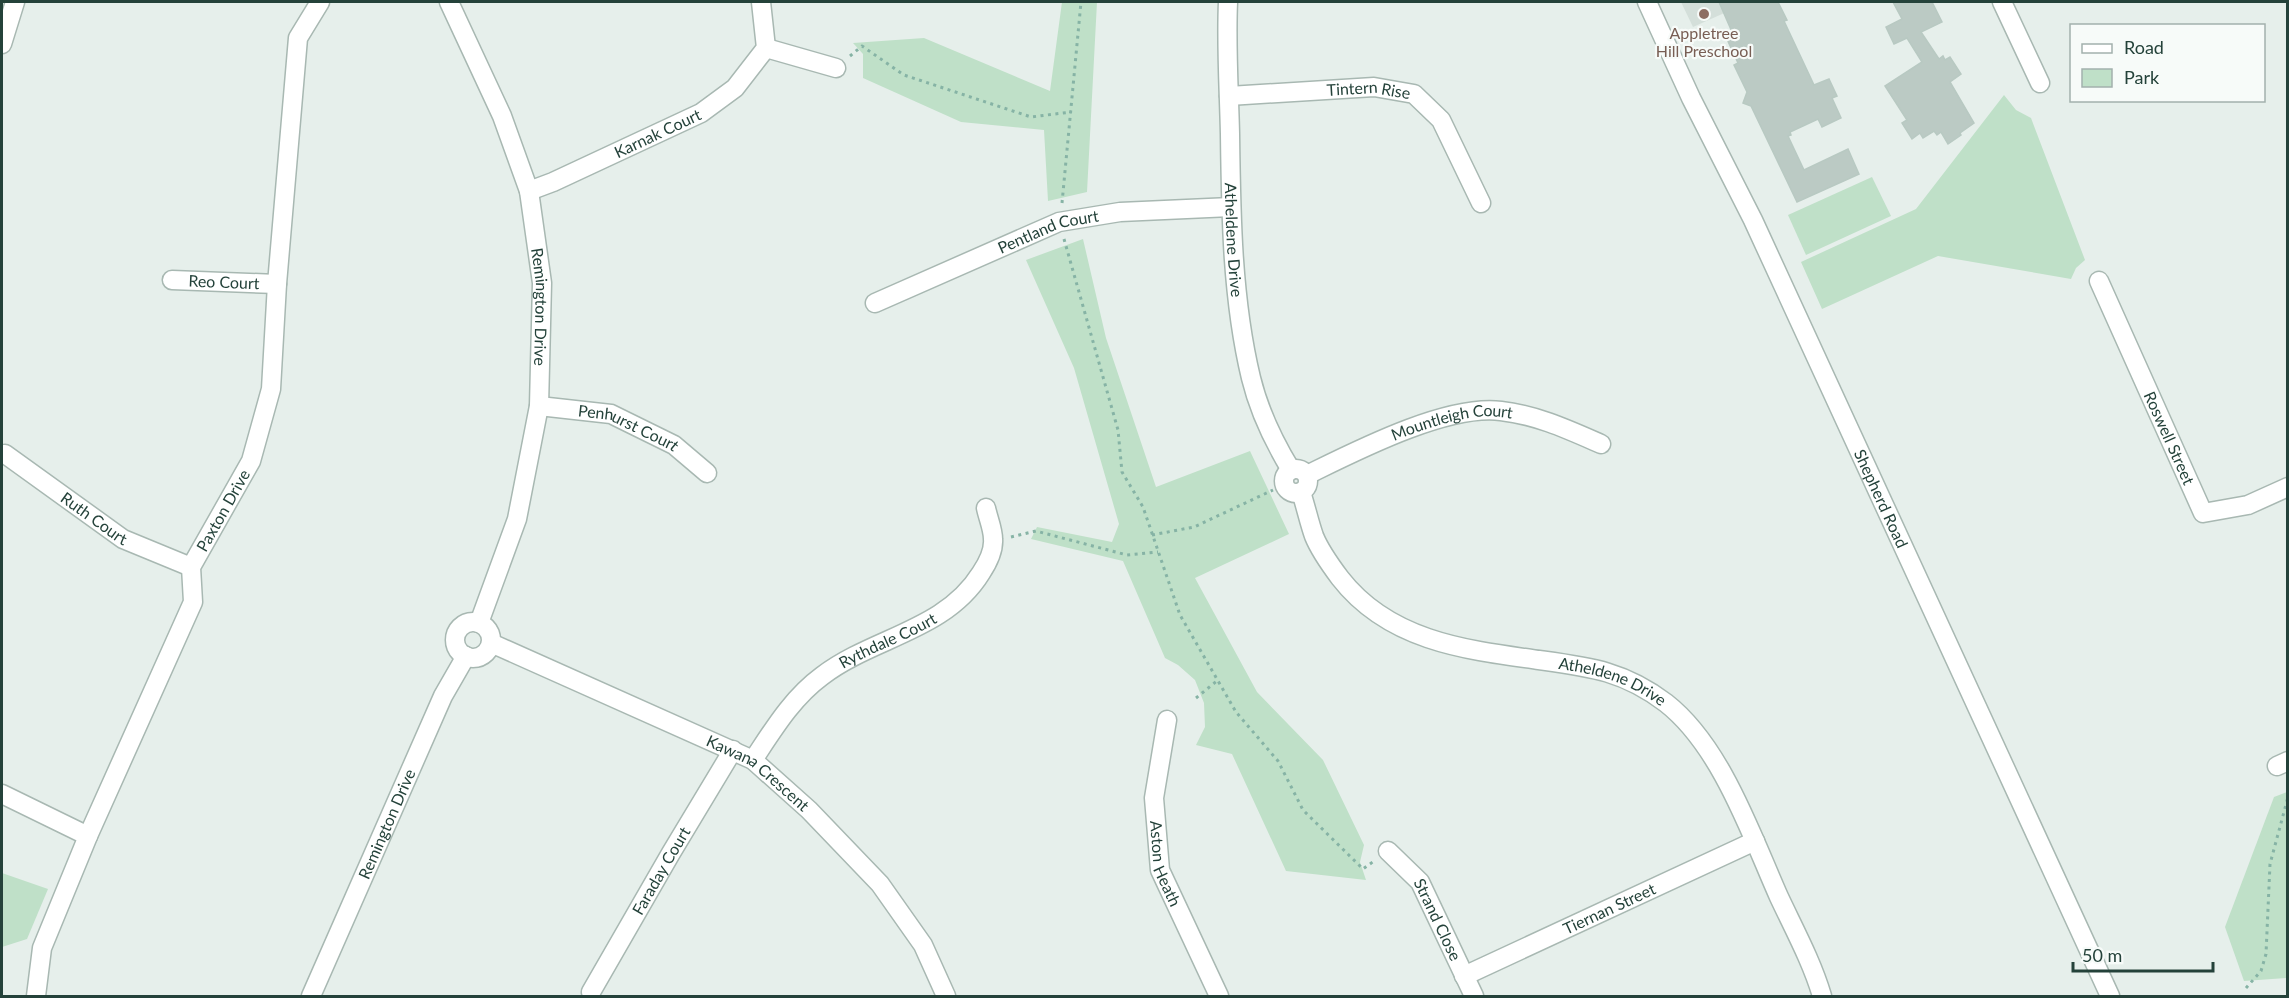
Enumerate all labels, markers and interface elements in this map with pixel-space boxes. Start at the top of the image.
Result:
marker: Appletree Hill Preschool [1697,7,1711,21]
place label: Appletree Hill Preschool [1656,23,1752,60]
legend [2070,24,2265,102]
text: Road [2124,36,2164,58]
text: Park [2124,66,2160,88]
street label: Tintern Rise [1326,77,1412,102]
street label: Karnak Court [611,104,704,161]
street label: Atheldene Drive [1222,182,1247,298]
street label: Pentland Court [994,206,1100,257]
street label: Remington Drive [528,246,552,366]
street label: Reo Court [188,271,260,292]
street label: Roswell Street [2141,388,2199,488]
street label: Penhurst Court [577,400,684,455]
street label: Mountleigh Court [1388,400,1515,444]
street label: Shepherd Road [1851,446,1912,551]
street label: Paxton Drive [192,466,253,555]
street label: Ruth Court [58,488,130,549]
street label: Rythdale Court [835,608,940,672]
street label: Atheldene Drive [1558,653,1670,709]
street label: Kawana Crescent [704,731,814,815]
street label: Remington Drive [354,766,419,882]
street label: Aston Heath [1147,820,1186,909]
street label: Faraday Court [628,823,694,918]
street label: Strand Close [1411,875,1466,963]
street label: Tiernan Street [1560,879,1658,938]
scale bar [2073,935,2212,973]
text: 50 m [2082,944,2122,966]

